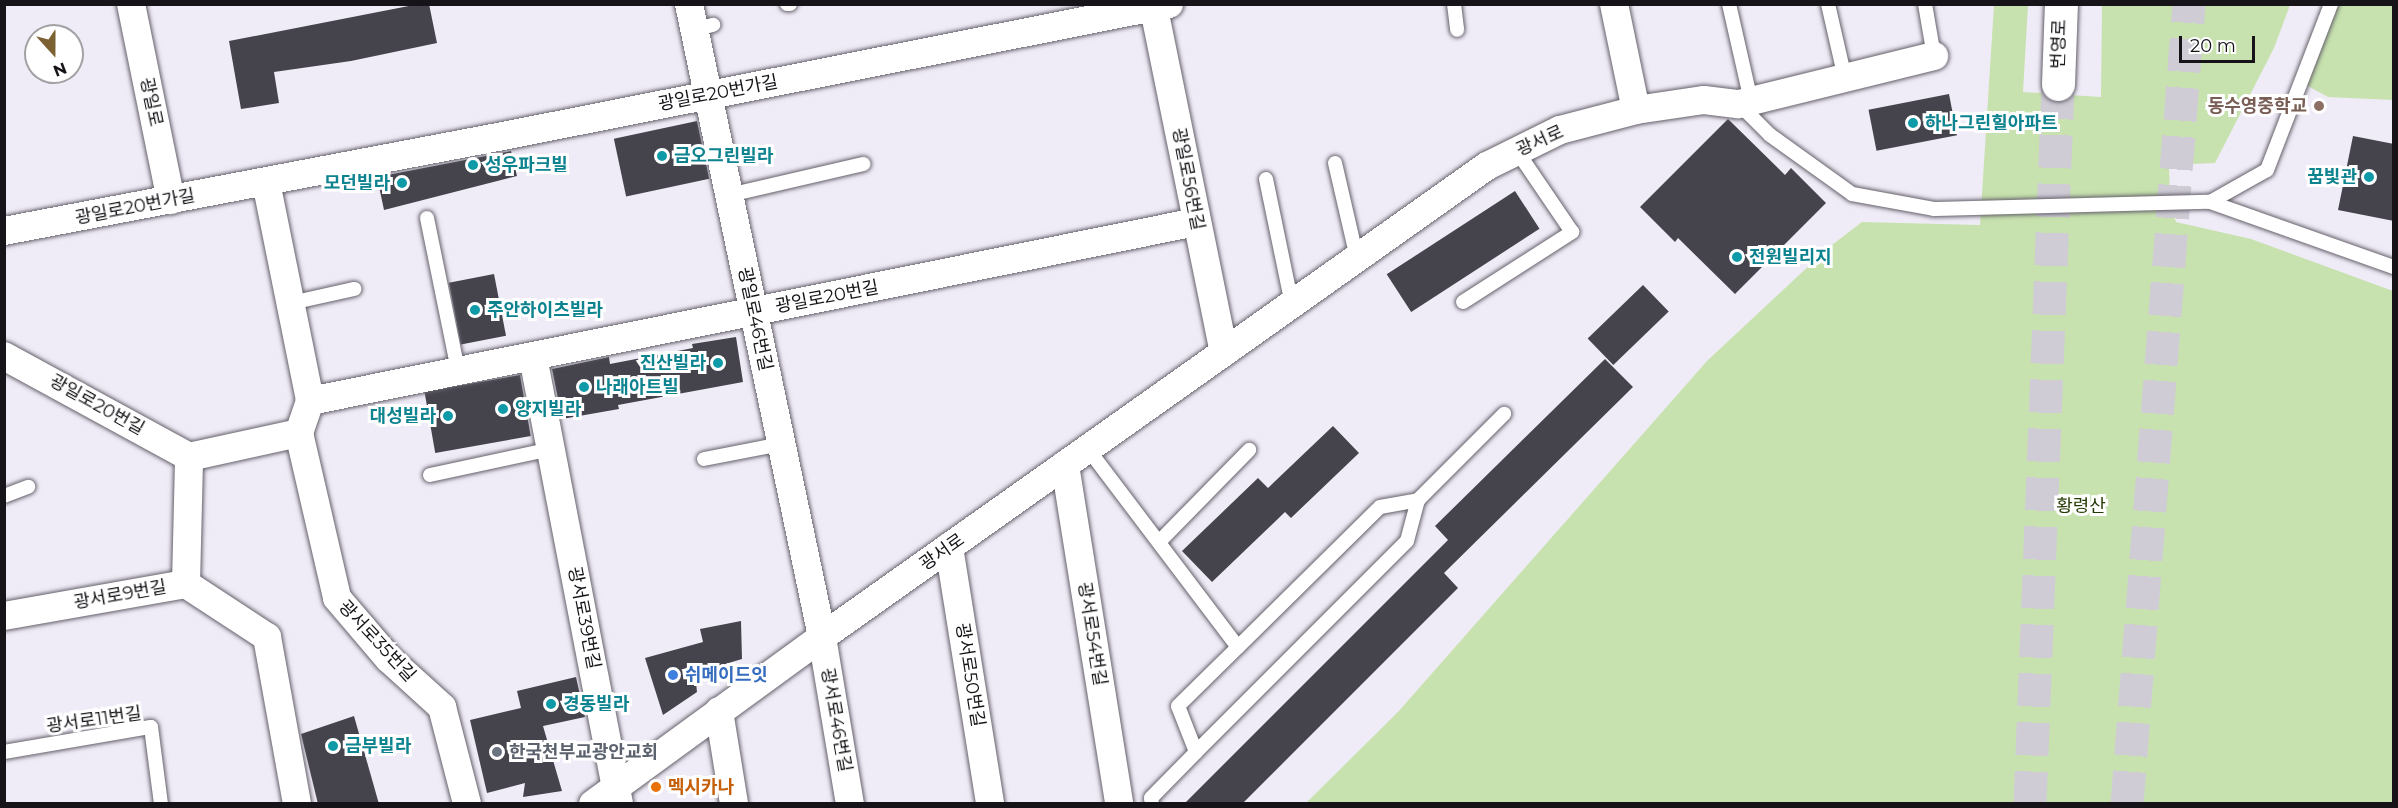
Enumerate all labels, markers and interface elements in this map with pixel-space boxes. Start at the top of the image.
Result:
street label: 번영로 [2047,19,2071,69]
north arrow [24,24,84,84]
scale bar [2182,24,2258,62]
text: 20 m [2190,35,2236,57]
text: N [50,58,69,81]
street label: 광일로20번가길 [656,71,780,115]
street label: 광일로 [135,75,167,129]
place label: 동수영중학교 [2208,95,2307,117]
marker: 동수영중학교 [2312,99,2326,113]
place label: 하나그린힐아파트 [1925,112,2057,134]
marker: 하나그린힐아파트 [1906,116,1920,130]
street label: 광서로 [1513,121,1567,161]
street label: 광일로56번길 [1167,126,1209,232]
place label: 금오그린빌라 [674,145,773,167]
marker: 금오그린빌라 [655,149,669,163]
place label: 성우파크빌 [485,154,568,176]
marker: 성우파크빌 [466,158,480,172]
place label: 꿈빛관 [2307,166,2357,188]
marker: 꿈빛관 [2362,170,2376,184]
place label: 모던빌라 [324,172,390,194]
marker: 모던빌라 [395,176,409,190]
street label: 광일로20번가길 [73,185,197,229]
place label: 전원빌리지 [1749,246,1832,268]
marker: 전원빌리지 [1730,250,1744,264]
street label: 광일로46번길 [733,265,777,373]
street label: 광일로20번길 [773,276,881,318]
place label: 주안하이츠빌라 [487,299,603,321]
marker: 주안하이츠빌라 [468,303,482,317]
place label: 진산빌라 [640,352,706,374]
marker: 진산빌라 [711,356,725,370]
street label: 광일로20번길 [46,370,148,440]
place label: 나래아트빌 [596,376,679,398]
marker: 나래아트빌 [577,380,591,394]
place label: 양지빌라 [515,398,581,420]
marker: 양지빌라 [496,402,510,416]
place label: 대성빌라 [370,405,436,427]
marker: 대성빌라 [441,409,455,423]
park label: 황령산 [2056,495,2106,517]
street label: 광서로 [915,529,969,575]
street label: 광서로39번길 [563,565,605,671]
street label: 광서로9번길 [72,576,168,614]
street label: 광서로54번길 [1073,581,1111,687]
street label: 광서로35번길 [334,596,420,686]
street label: 광서로50번길 [951,622,989,728]
place label: 쉬메이드잇 [685,664,768,686]
street label: 광서로46번길 [816,666,856,774]
marker: 쉬메이드잇 [666,668,680,682]
place label: 경동빌라 [563,693,629,715]
marker: 경동빌라 [544,697,558,711]
street label: 광서로11번길 [45,703,143,737]
place label: 금부빌라 [345,735,411,757]
marker: 금부빌라 [326,739,340,753]
place label: 한국천부교광안교회 [509,741,658,763]
marker: 한국천부교광안교회 [490,745,504,759]
place label: 멕시카나 [668,776,734,798]
marker: 멕시카나 [649,780,663,794]

